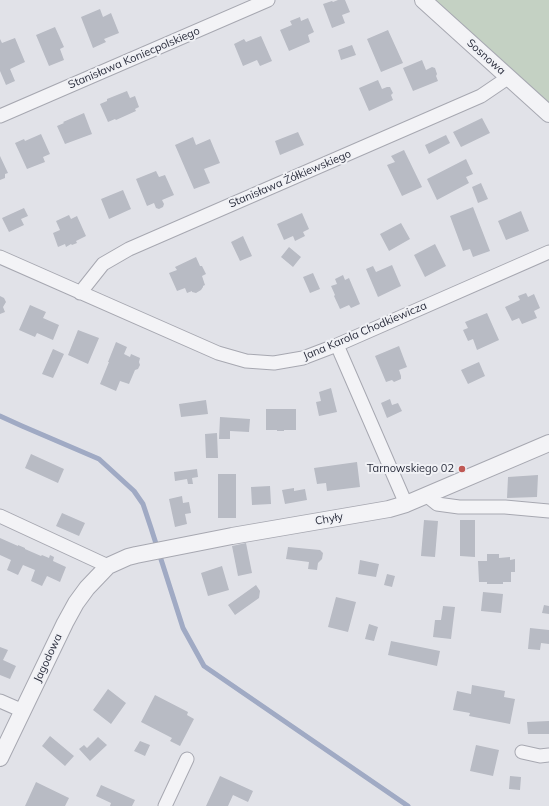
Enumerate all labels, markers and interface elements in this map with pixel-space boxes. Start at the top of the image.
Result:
street label: Stanisława Koniecpolskiego [66,24,202,92]
street label: Sosnowa [464,36,508,78]
street label: Stanisława Żółkiewskiego [227,147,353,211]
street label: Jana Karola Chodkiewicza [301,299,429,363]
place label: Tarnowskiego 02 [367,462,454,476]
marker: Tarnowskiego 02 [457,464,467,474]
street label: Chyły [314,510,344,528]
street label: Jagodowa [31,632,65,684]

